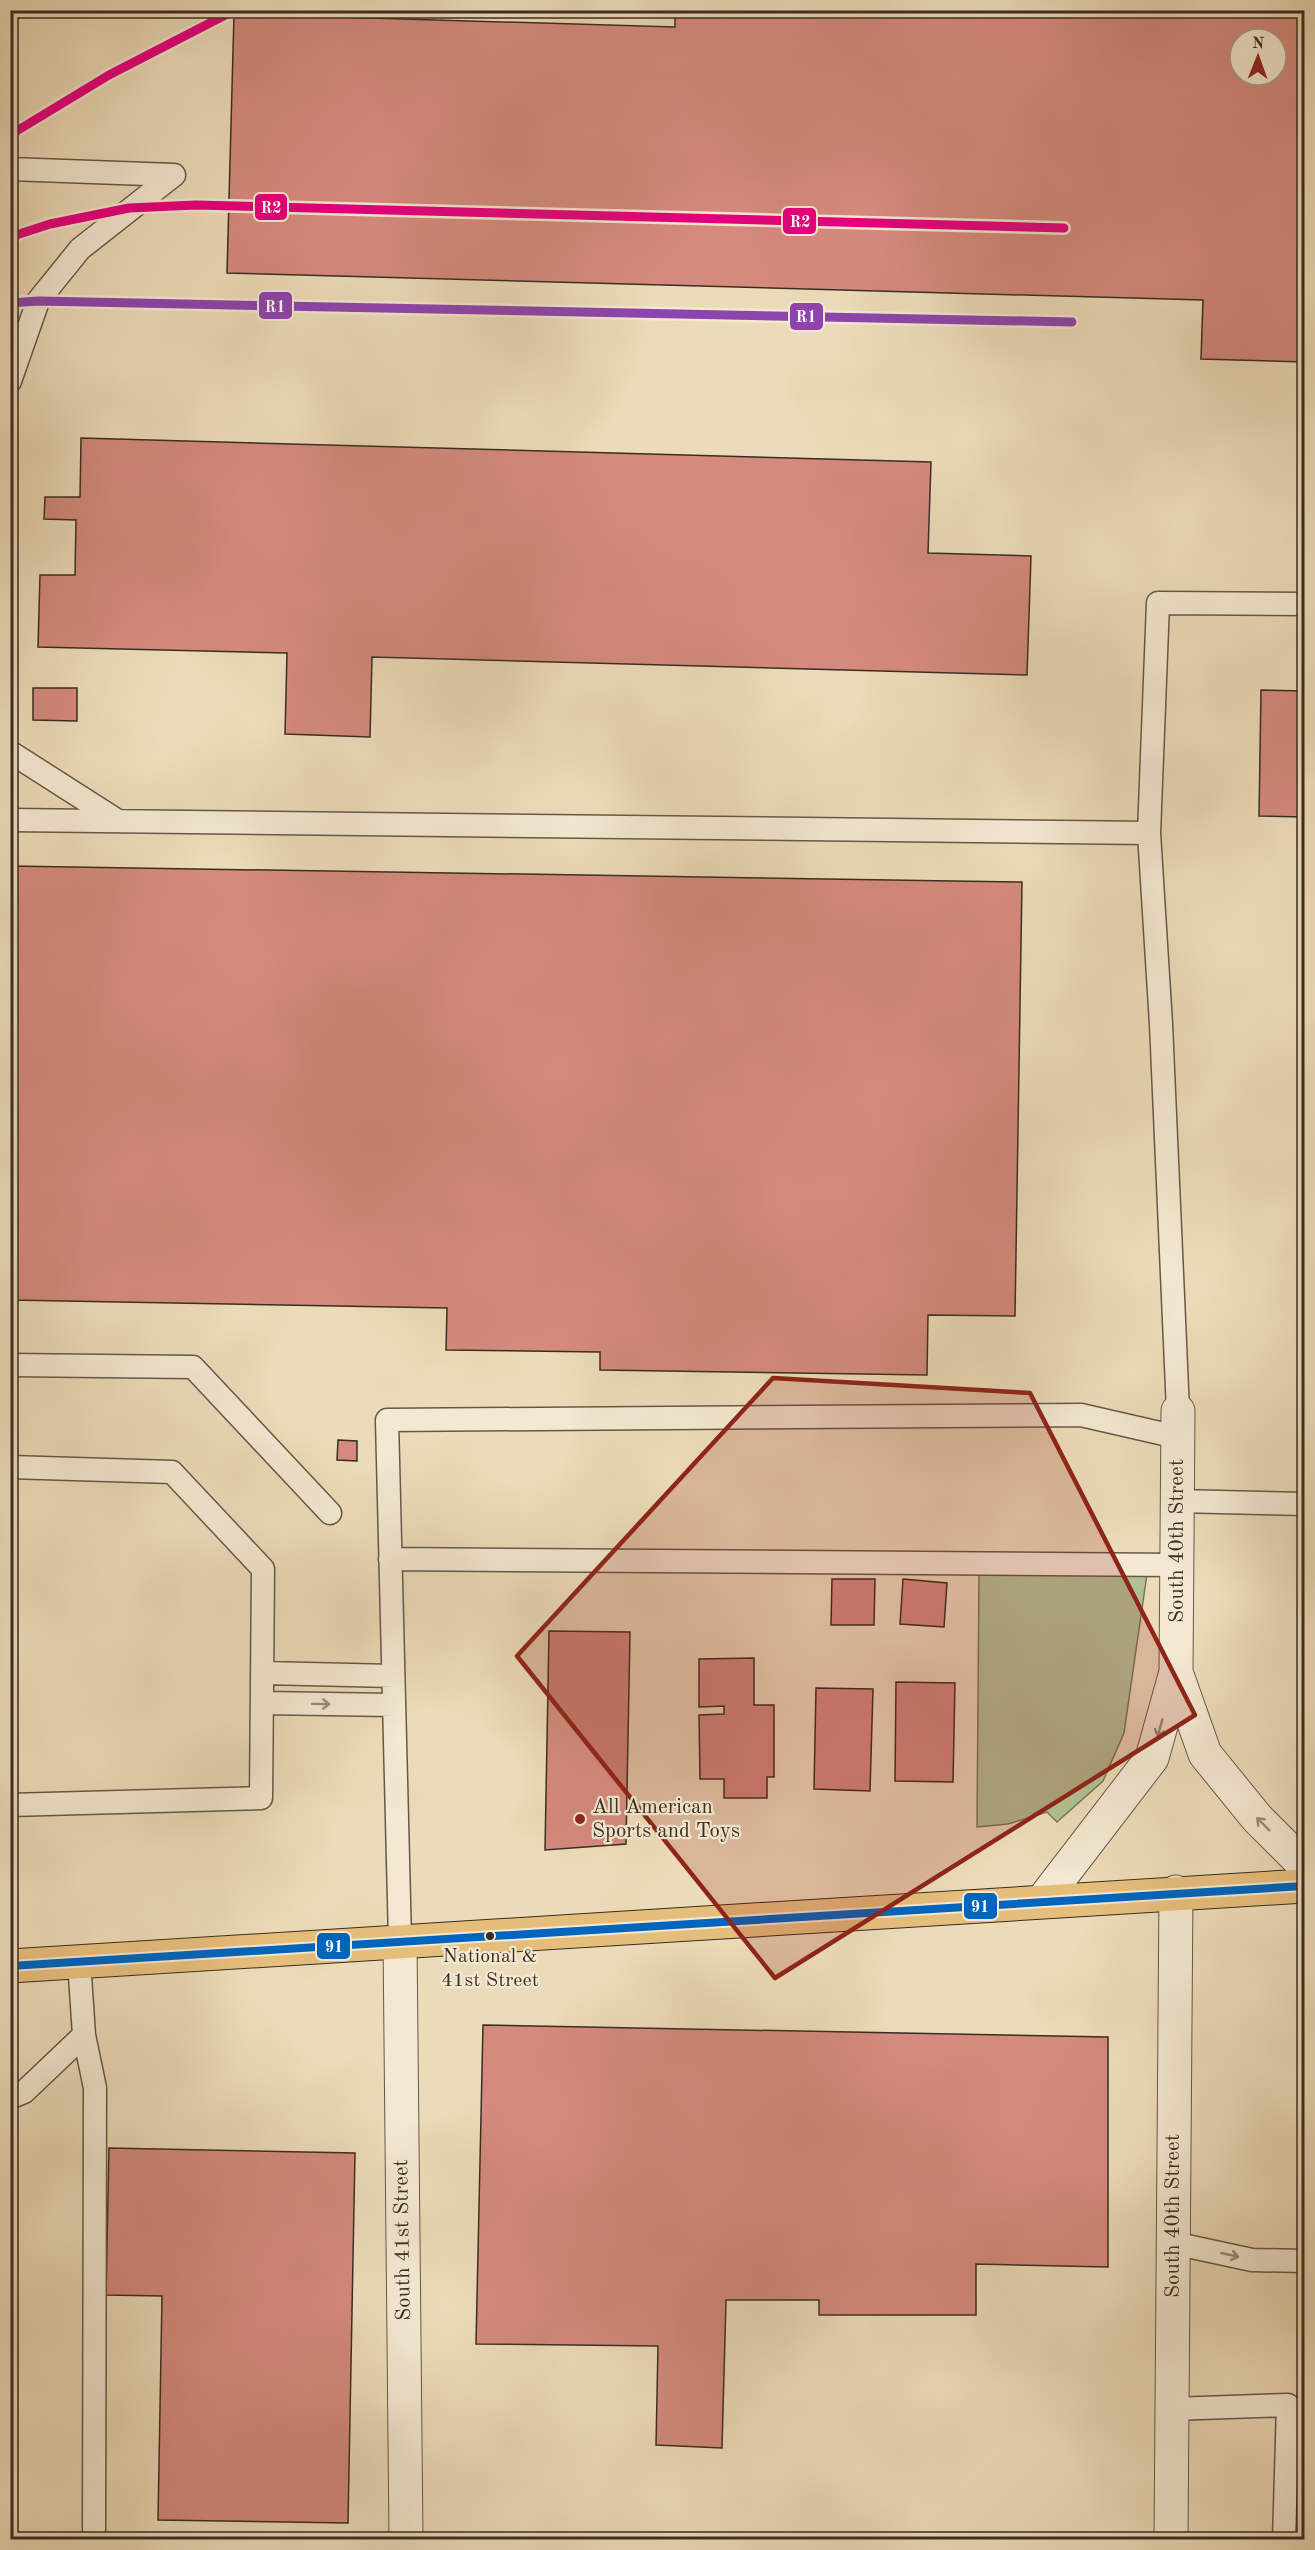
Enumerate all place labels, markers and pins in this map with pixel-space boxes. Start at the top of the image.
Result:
place label: All American Sports and Toys [592,1797,740,1842]
marker: All American Sports and Toys [573,1812,587,1826]
marker: National & 41st Street [484,1930,496,1942]
place label: National & 41st Street [441,1947,539,1991]

